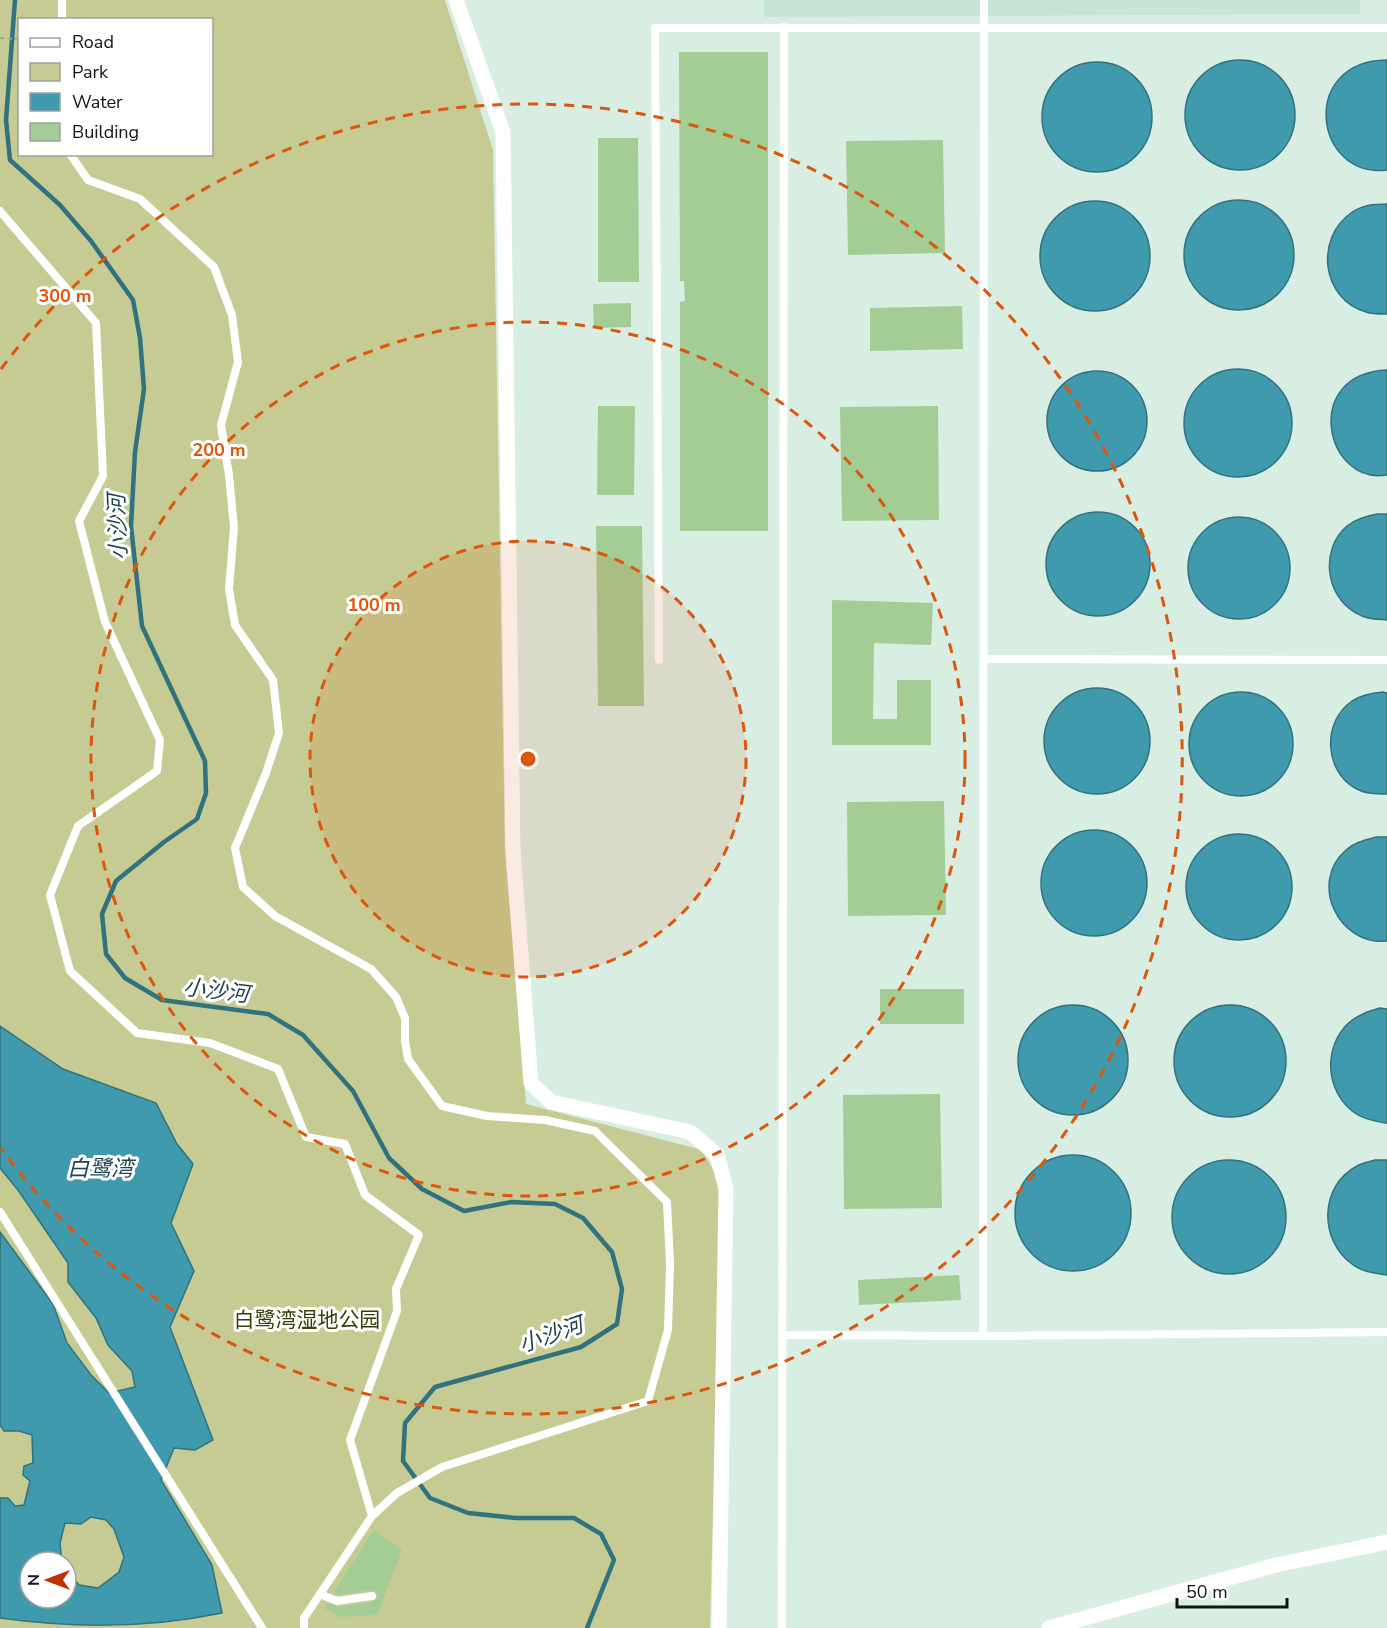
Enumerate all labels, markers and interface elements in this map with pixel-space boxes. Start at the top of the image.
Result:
legend [18,18,213,156]
text: Road [72,30,114,54]
text: Park [72,60,109,84]
text: Water [72,90,123,114]
text: Building [72,120,139,144]
text: 300 m [38,284,92,308]
text: 200 m [192,438,246,462]
water label: 小沙河 [102,490,134,561]
text: 100 m [347,593,401,617]
centre of rings [518,749,538,769]
water label: 小沙河 [181,972,255,1010]
water label: 白鹭湾 [67,1154,137,1184]
park label: 白鹭湾湿地公园 [234,1306,381,1334]
water label: 小沙河 [515,1309,591,1360]
north arrow [18,1550,78,1610]
scale bar [1177,1571,1286,1609]
text: N [23,1574,45,1586]
text: 50 m [1186,1580,1228,1604]

